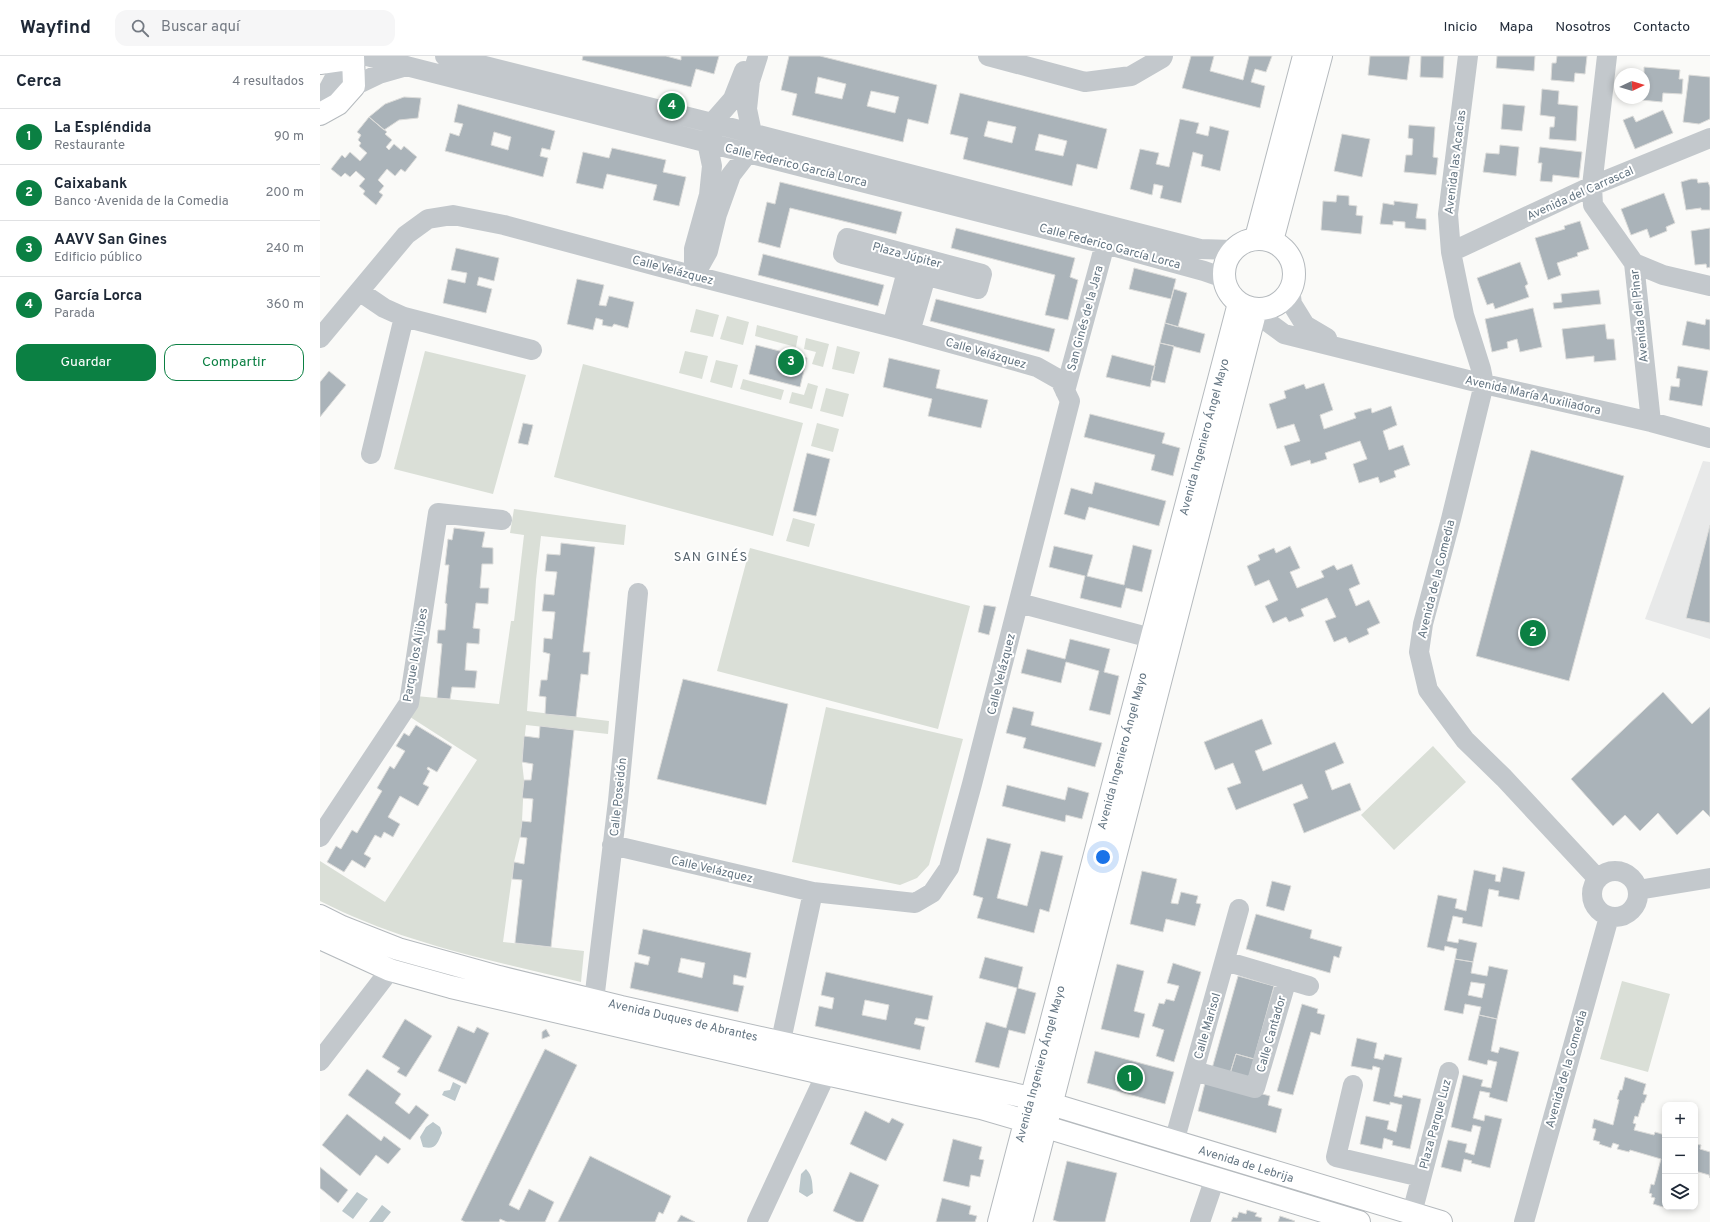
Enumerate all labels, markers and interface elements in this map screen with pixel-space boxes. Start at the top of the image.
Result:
search box [115,10,395,46]
text: Wayfind [20,16,91,40]
icon: search [129,17,151,39]
text: Buscar aquí [161,18,240,37]
text: Inicio [1444,19,1477,36]
text: Mapa [1499,19,1533,36]
text: Nosotros [1555,19,1611,36]
text: Contacto [1633,19,1690,36]
north arrow [1614,68,1650,104]
text: Cerca [16,71,62,93]
text: 4 resultados [232,74,304,90]
pin: 4 [659,91,685,121]
street label: Avenida las Acacias [1442,109,1470,215]
text: La Espléndida [54,119,151,138]
text: 1 [26,129,32,145]
text: 90 m [274,129,304,145]
text: Restaurante [54,138,125,154]
street label: Calle Federico García Lorca [723,141,868,191]
street label: Avenida del Carrascal [1524,163,1636,225]
text: Caixabank [54,175,127,194]
text: 2 [25,185,33,201]
text: 200 m [265,185,304,201]
text: Banco · Avenida de la Comedia [54,194,229,210]
street label: Calle Federico García Lorca [1037,220,1182,274]
text: AAVV San Gines [54,231,167,250]
street label: Plaza Júpiter [870,239,943,273]
text: 3 [25,241,33,257]
text: 240 m [266,241,304,257]
text: Edificio público [54,250,142,266]
street label: Calle Velázquez [630,252,715,290]
street label: San Ginés de la Jara [1064,264,1108,373]
street label: Avenida del Pinar [1627,268,1653,363]
text: García Lorca [54,287,142,306]
text: 4 [25,297,33,313]
text: 360 m [266,297,304,313]
text: Parada [54,306,95,322]
street label: Calle Velázquez [943,335,1028,373]
button: Guardar [16,344,156,381]
button: Compartir [164,344,304,381]
pin: 3 [778,347,804,377]
street label: Avenida Ingeniero Ángel Mayo [1176,357,1234,518]
street label: Avenida María Auxiliadora [1463,373,1602,419]
street label: Avenida de la Comedia [1414,518,1459,640]
district label: SAN GINÉS [674,548,748,566]
street label: Parque los Aljibes [400,607,432,703]
pin: 2 [1520,618,1546,648]
street label: Calle Velázquez [984,632,1020,717]
street label: Avenida Ingeniero Ángel Mayo [1094,671,1152,832]
street label: Calle Poseidón [607,757,631,837]
your location [1093,847,1113,867]
street label: Calle Velázquez [669,853,754,887]
street label: Avenida Ingeniero Ángel Mayo [1012,984,1070,1145]
street label: Calle Marisol [1191,991,1225,1061]
street label: Calle Cantador [1253,994,1291,1075]
street label: Avenida Duques de Abrantes [606,996,759,1046]
street label: Avenida de la Comedia [1542,1009,1591,1130]
pin: 1 [1117,1063,1143,1093]
street label: Plaza Parque Luz [1416,1077,1456,1171]
map controls [1662,1102,1698,1210]
button: + [1662,1102,1698,1138]
button: − [1662,1138,1698,1174]
street label: Avenida de Lebrija [1196,1143,1295,1187]
button: layers [1662,1174,1698,1210]

